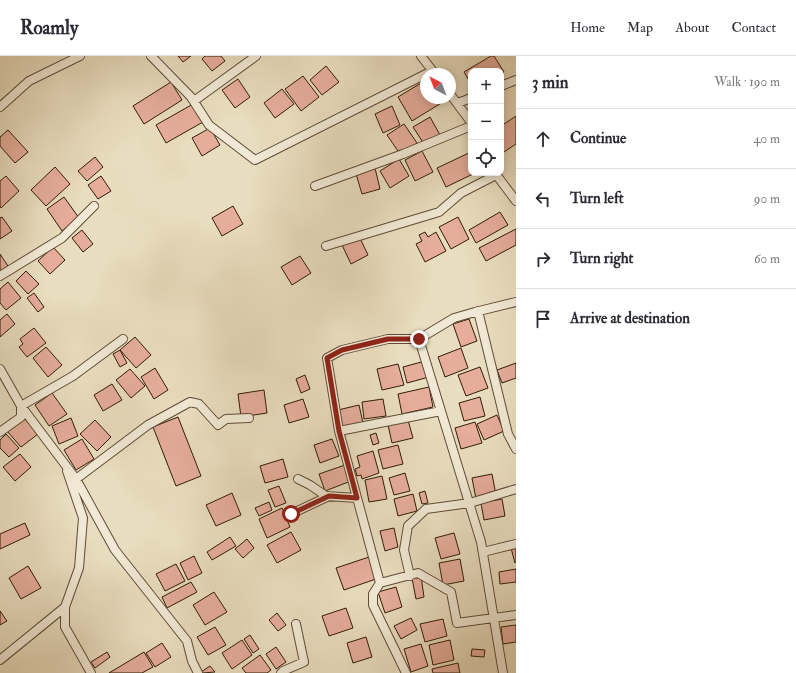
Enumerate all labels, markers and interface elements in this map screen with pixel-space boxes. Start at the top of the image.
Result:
text: Roamly [20,16,78,40]
text: Home [570,19,605,36]
text: Map [627,19,653,36]
text: About [675,19,709,36]
text: Contact [731,19,776,36]
north arrow [420,68,456,104]
map controls [468,68,504,176]
button: + [468,68,504,104]
text: 3 min [532,72,569,93]
text: Walk · 190 m [714,74,780,90]
button: − [468,104,504,140]
icon: ahead [532,128,554,150]
text: Continue [570,129,626,148]
text: 40 m [754,131,780,147]
button: locate [468,140,504,176]
icon: left [532,188,554,210]
text: Turn left [570,189,624,208]
text: 90 m [754,191,780,207]
icon: right [532,248,554,270]
text: Turn right [570,249,633,268]
text: 60 m [754,251,780,267]
icon: arrive [532,308,554,330]
text: Arrive at destination [570,309,690,328]
route end [410,330,428,348]
route start [282,505,300,523]

